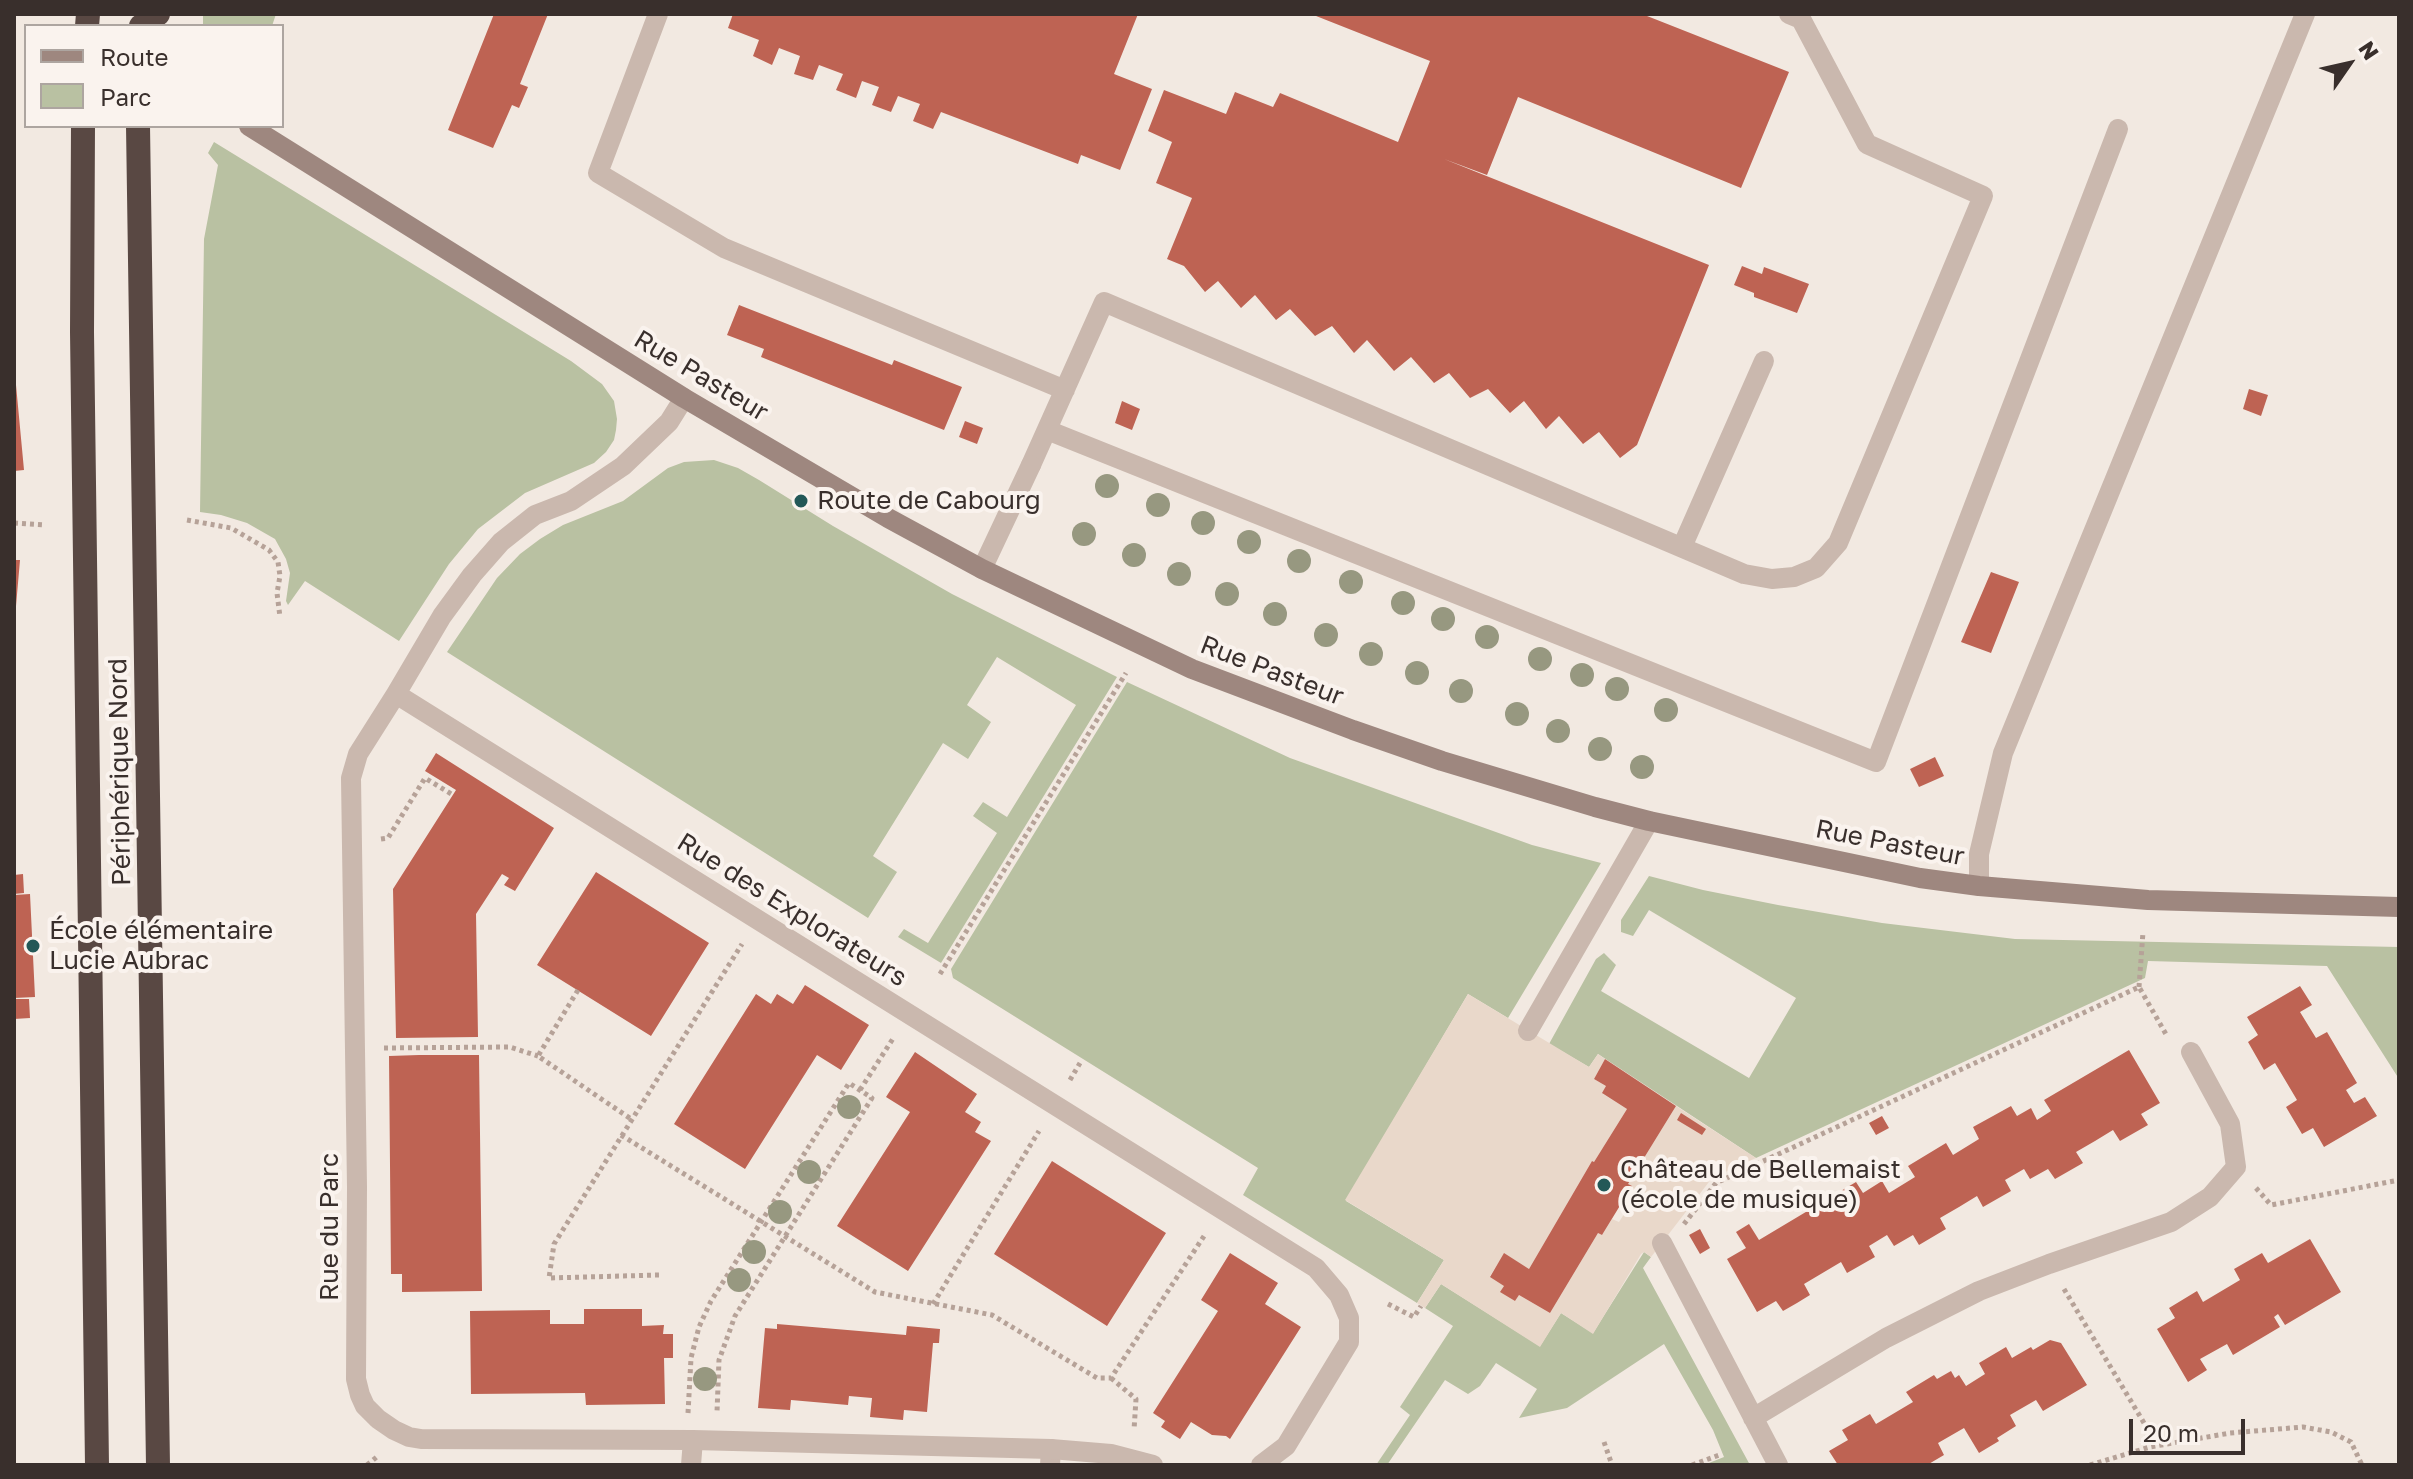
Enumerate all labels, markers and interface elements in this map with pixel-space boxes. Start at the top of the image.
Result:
legend [24,24,284,128]
north arrow [2309,24,2389,104]
text: N [2353,36,2385,65]
text: Route [100,42,169,71]
text: Parc [100,82,151,111]
street label: Rue Pasteur [628,324,774,428]
place label: Route de Cabourg [817,485,1041,517]
marker: Route de Cabourg [792,492,810,510]
street label: Rue Pasteur [1196,629,1348,713]
street label: Périphérique Nord [102,658,138,886]
street label: Rue Pasteur [1813,813,1967,873]
street label: Rue des Explorateurs [671,827,913,993]
place label: École élémentaire Lucie Aubrac [49,915,273,976]
marker: École élémentaire Lucie Aubrac [24,937,42,955]
street label: Rue du Parc [314,1153,346,1301]
place label: Château de Bellemaist (école de musique) [1620,1154,1901,1216]
marker: Château de Bellemaist (école de musique) [1595,1176,1613,1194]
scale bar [2133,1403,2249,1453]
text: 20 m [2143,1418,2199,1447]

